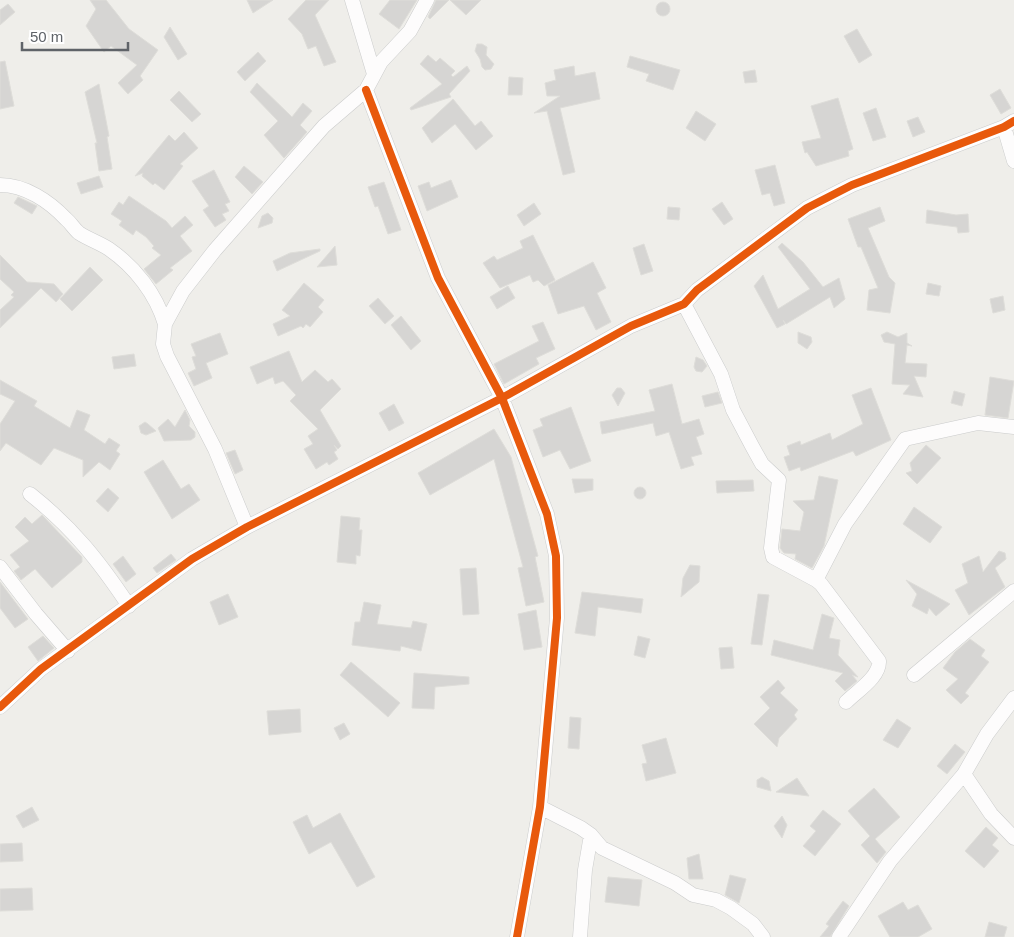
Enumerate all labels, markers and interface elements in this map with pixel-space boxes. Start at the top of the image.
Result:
scale bar [22,20,129,52]
text: 50 m [30,28,63,45]

